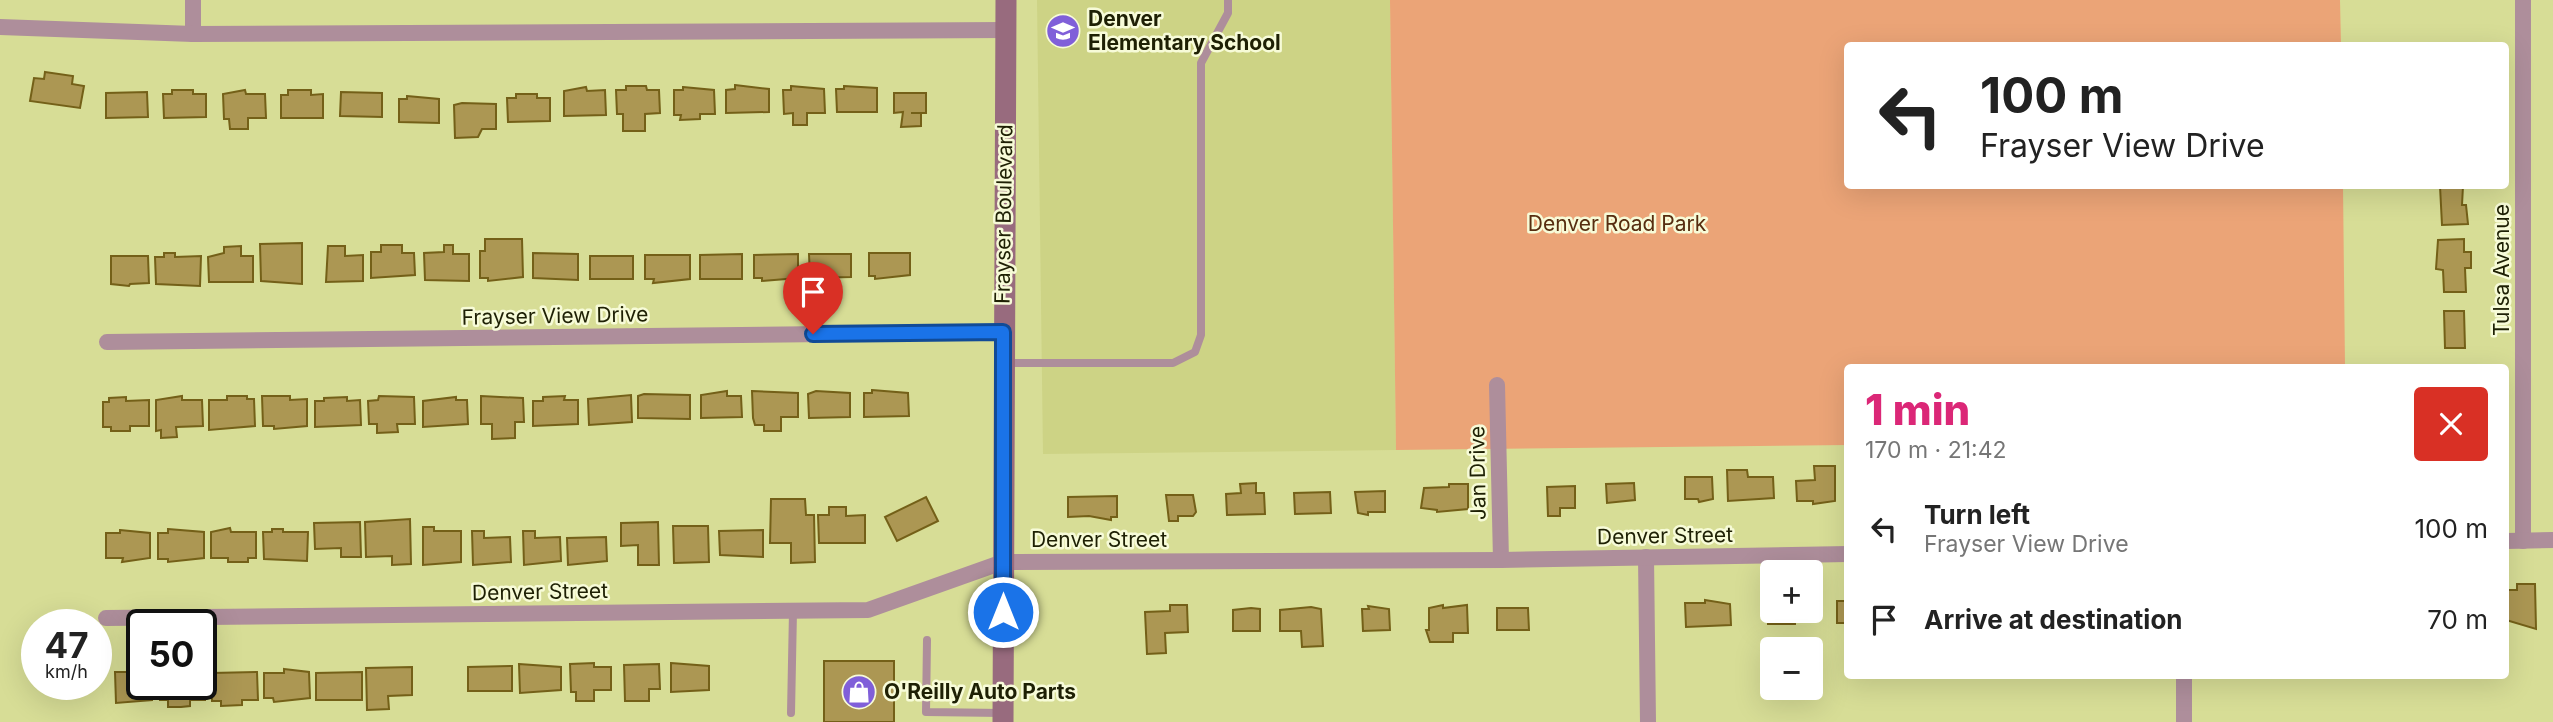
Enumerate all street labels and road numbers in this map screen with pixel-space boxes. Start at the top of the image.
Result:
street label: Frayser Boulevard [989,124,1018,304]
street label: Tulsa Avenue [2489,204,2514,336]
street label: Frayser View Drive [461,301,649,330]
street label: Jan Drive [1464,426,1491,520]
street label: Denver Street [1597,522,1733,549]
street label: Denver Street [1031,527,1167,552]
street label: Denver Street [472,578,608,605]

